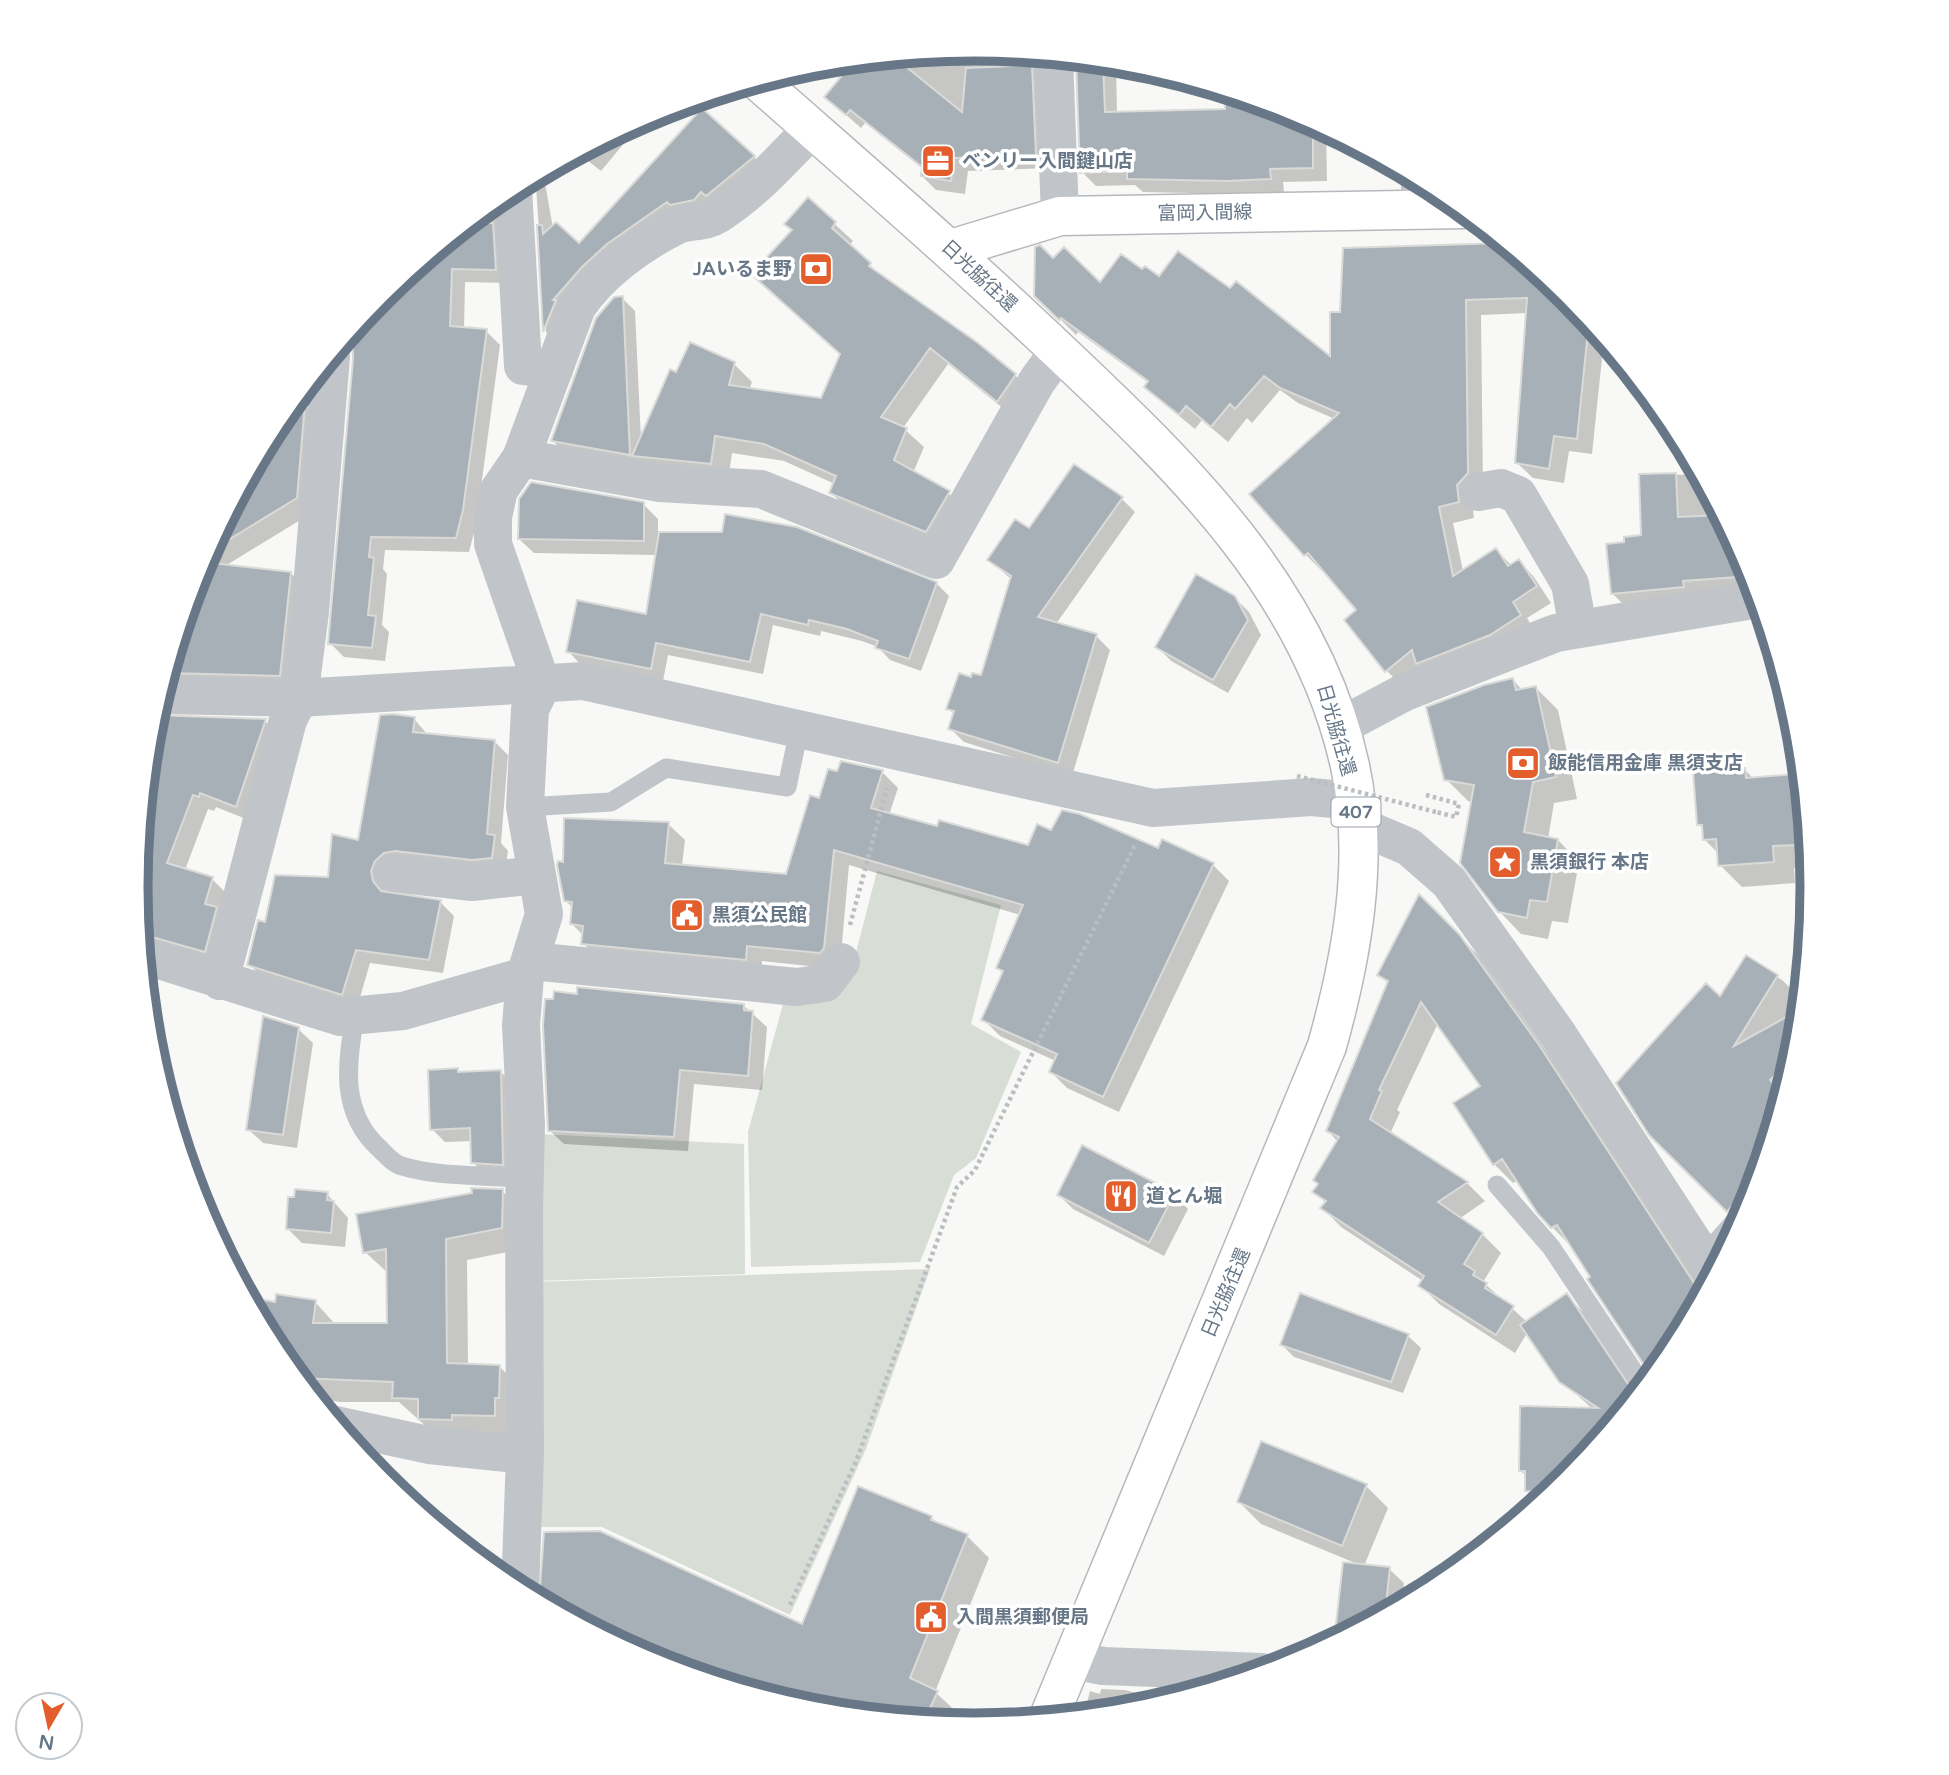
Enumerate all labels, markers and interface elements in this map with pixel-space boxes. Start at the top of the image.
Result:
office icon: ベンリー入間鍵山店 [919,142,957,180]
place label: ベンリー入間鍵山店 [962,150,1133,172]
street label: 富岡入間線 [1157,201,1253,225]
street label: 日光脇往還 [937,236,1021,316]
bank icon: JAいるま野 [797,250,835,288]
place label: JAいるま野 [692,258,792,280]
street label: 日光脇往還 [1312,681,1360,779]
bank icon: 飯能信用金庫 黒須支店 [1504,744,1542,782]
place label: 飯能信用金庫 黒須支店 [1548,752,1743,774]
road number: 407 [1332,798,1380,826]
place icon: 黒須銀行 本店 [1486,843,1524,881]
place label: 黒須銀行 本店 [1530,851,1649,873]
public building icon: 黒須公民館 [668,896,706,934]
place label: 黒須公民館 [712,904,807,926]
restaurant icon: 道とん堀 [1102,1177,1140,1215]
place label: 道とん堀 [1146,1185,1222,1207]
street label: 日光脇往還 [1197,1245,1255,1341]
public building icon: 入間黒須郵便局 [912,1598,950,1636]
place label: 入間黒須郵便局 [956,1606,1089,1628]
north arrow [14,1691,84,1761]
text: N [37,1730,56,1754]

